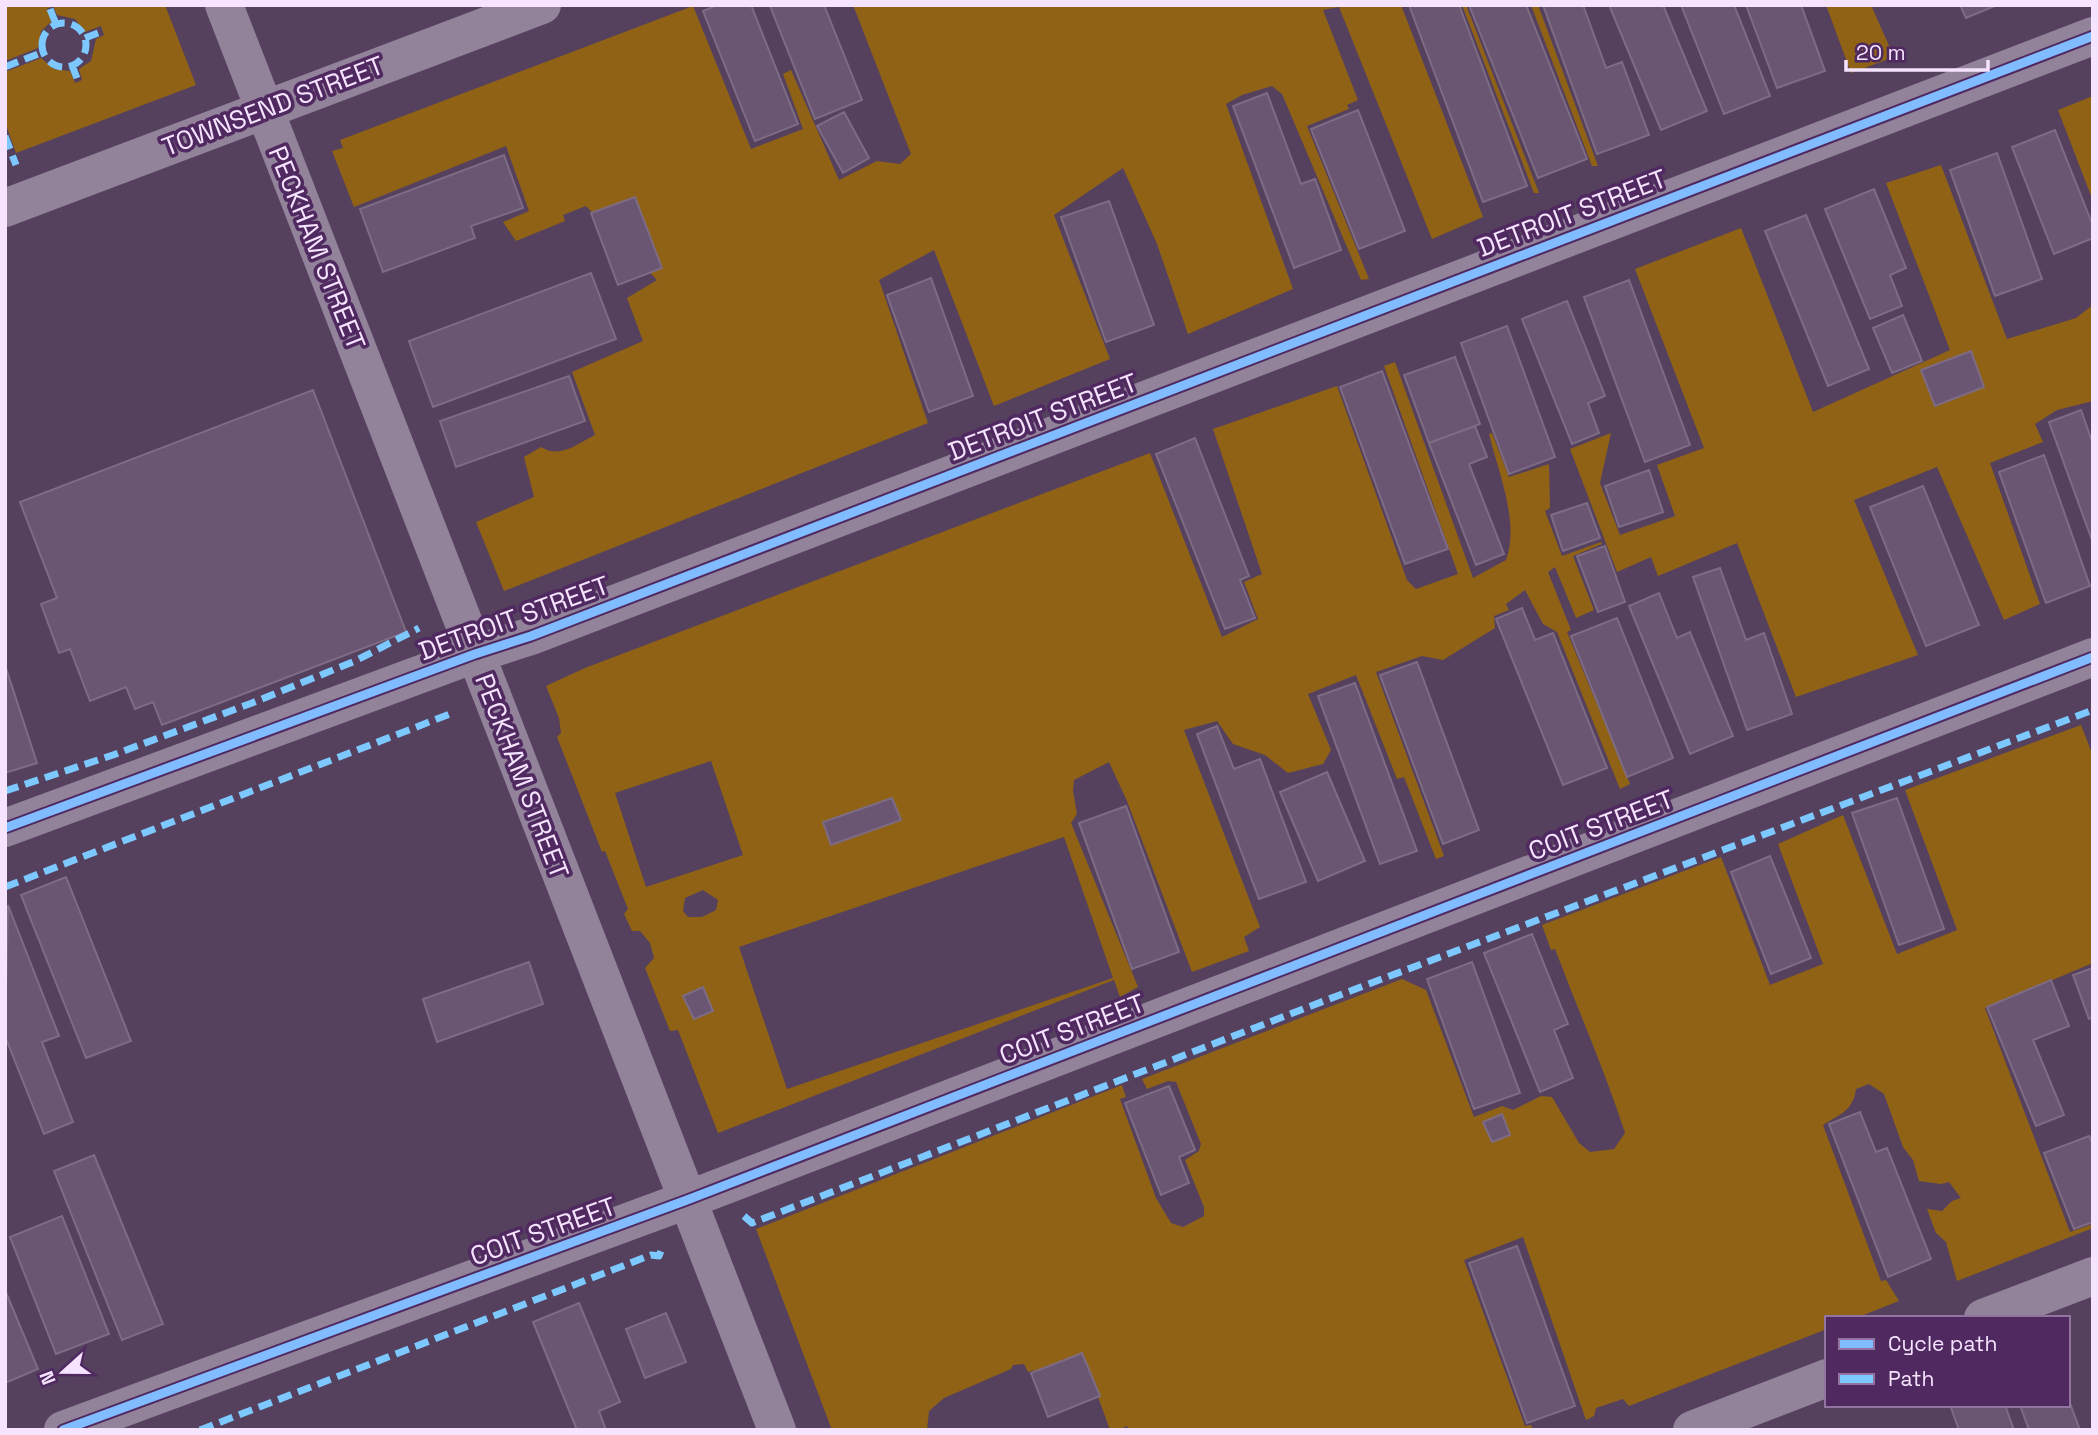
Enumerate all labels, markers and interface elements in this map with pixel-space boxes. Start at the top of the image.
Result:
scale bar [1846,28,1988,72]
text: 20 m [1856,39,1906,66]
street label: TOWNSEND STREET [157,48,389,164]
street label: PECKHAM STREET [261,141,373,355]
street label: DETROIT STREET [1473,161,1671,265]
street label: DETROIT STREET [944,365,1142,469]
street label: DETROIT STREET [414,568,614,668]
street label: PECKHAM STREET [467,669,577,883]
street label: COIT STREET [1523,782,1679,868]
street label: COIT STREET [994,986,1150,1072]
street label: COIT STREET [465,1189,621,1273]
legend [1825,1316,2070,1407]
text: Cycle path [1888,1330,1997,1357]
north arrow [28,1337,98,1407]
text: Path [1888,1365,1934,1392]
text: N [34,1367,62,1388]

